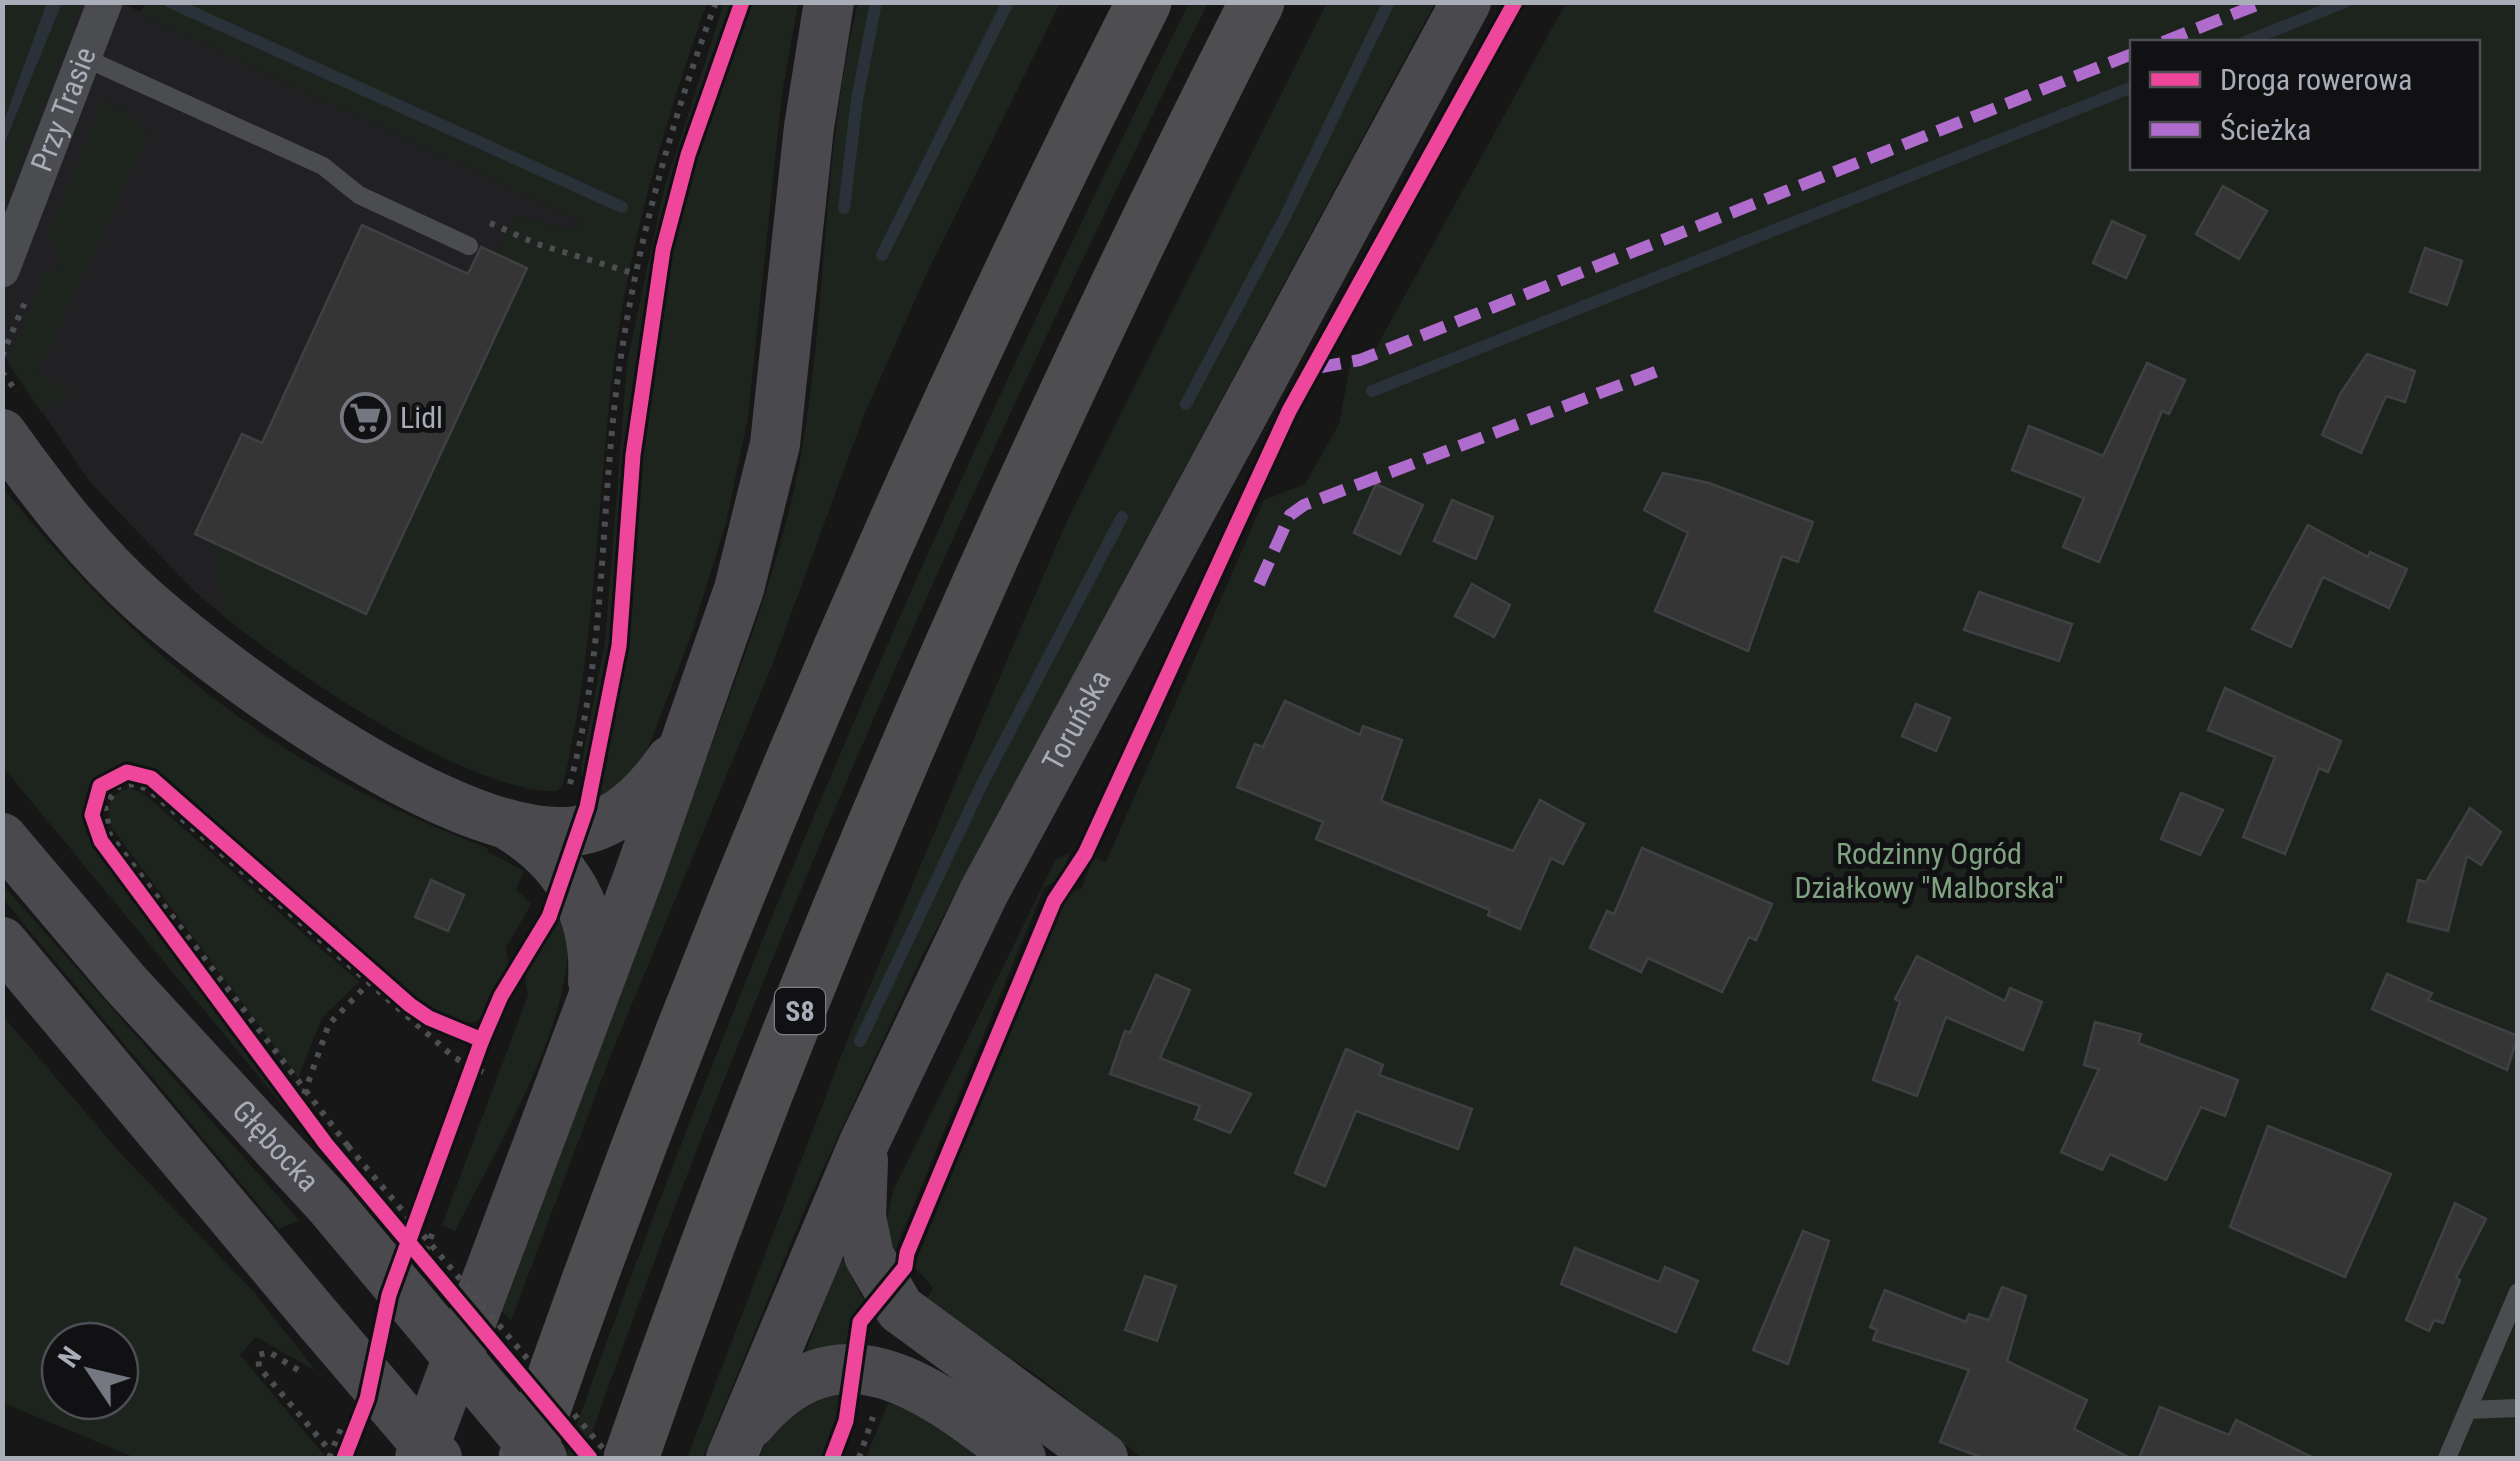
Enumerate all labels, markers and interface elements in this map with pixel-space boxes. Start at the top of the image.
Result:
legend [2130,40,2480,170]
street label: Przy Trasie [24,42,103,176]
text: Droga rowerowa [2220,62,2412,97]
text: Ścieżka [2220,112,2311,147]
supermarket icon: Lidl [339,392,391,444]
place label: Lidl [400,400,443,435]
street label: Toruńska [1035,664,1118,777]
park label: Rodzinny Ogród Działkowy "Malborska" [1794,836,2064,905]
road number: S8 [775,988,825,1034]
street label: Głębocka [225,1093,326,1198]
north arrow [40,1321,140,1421]
text: N [51,1340,88,1373]

